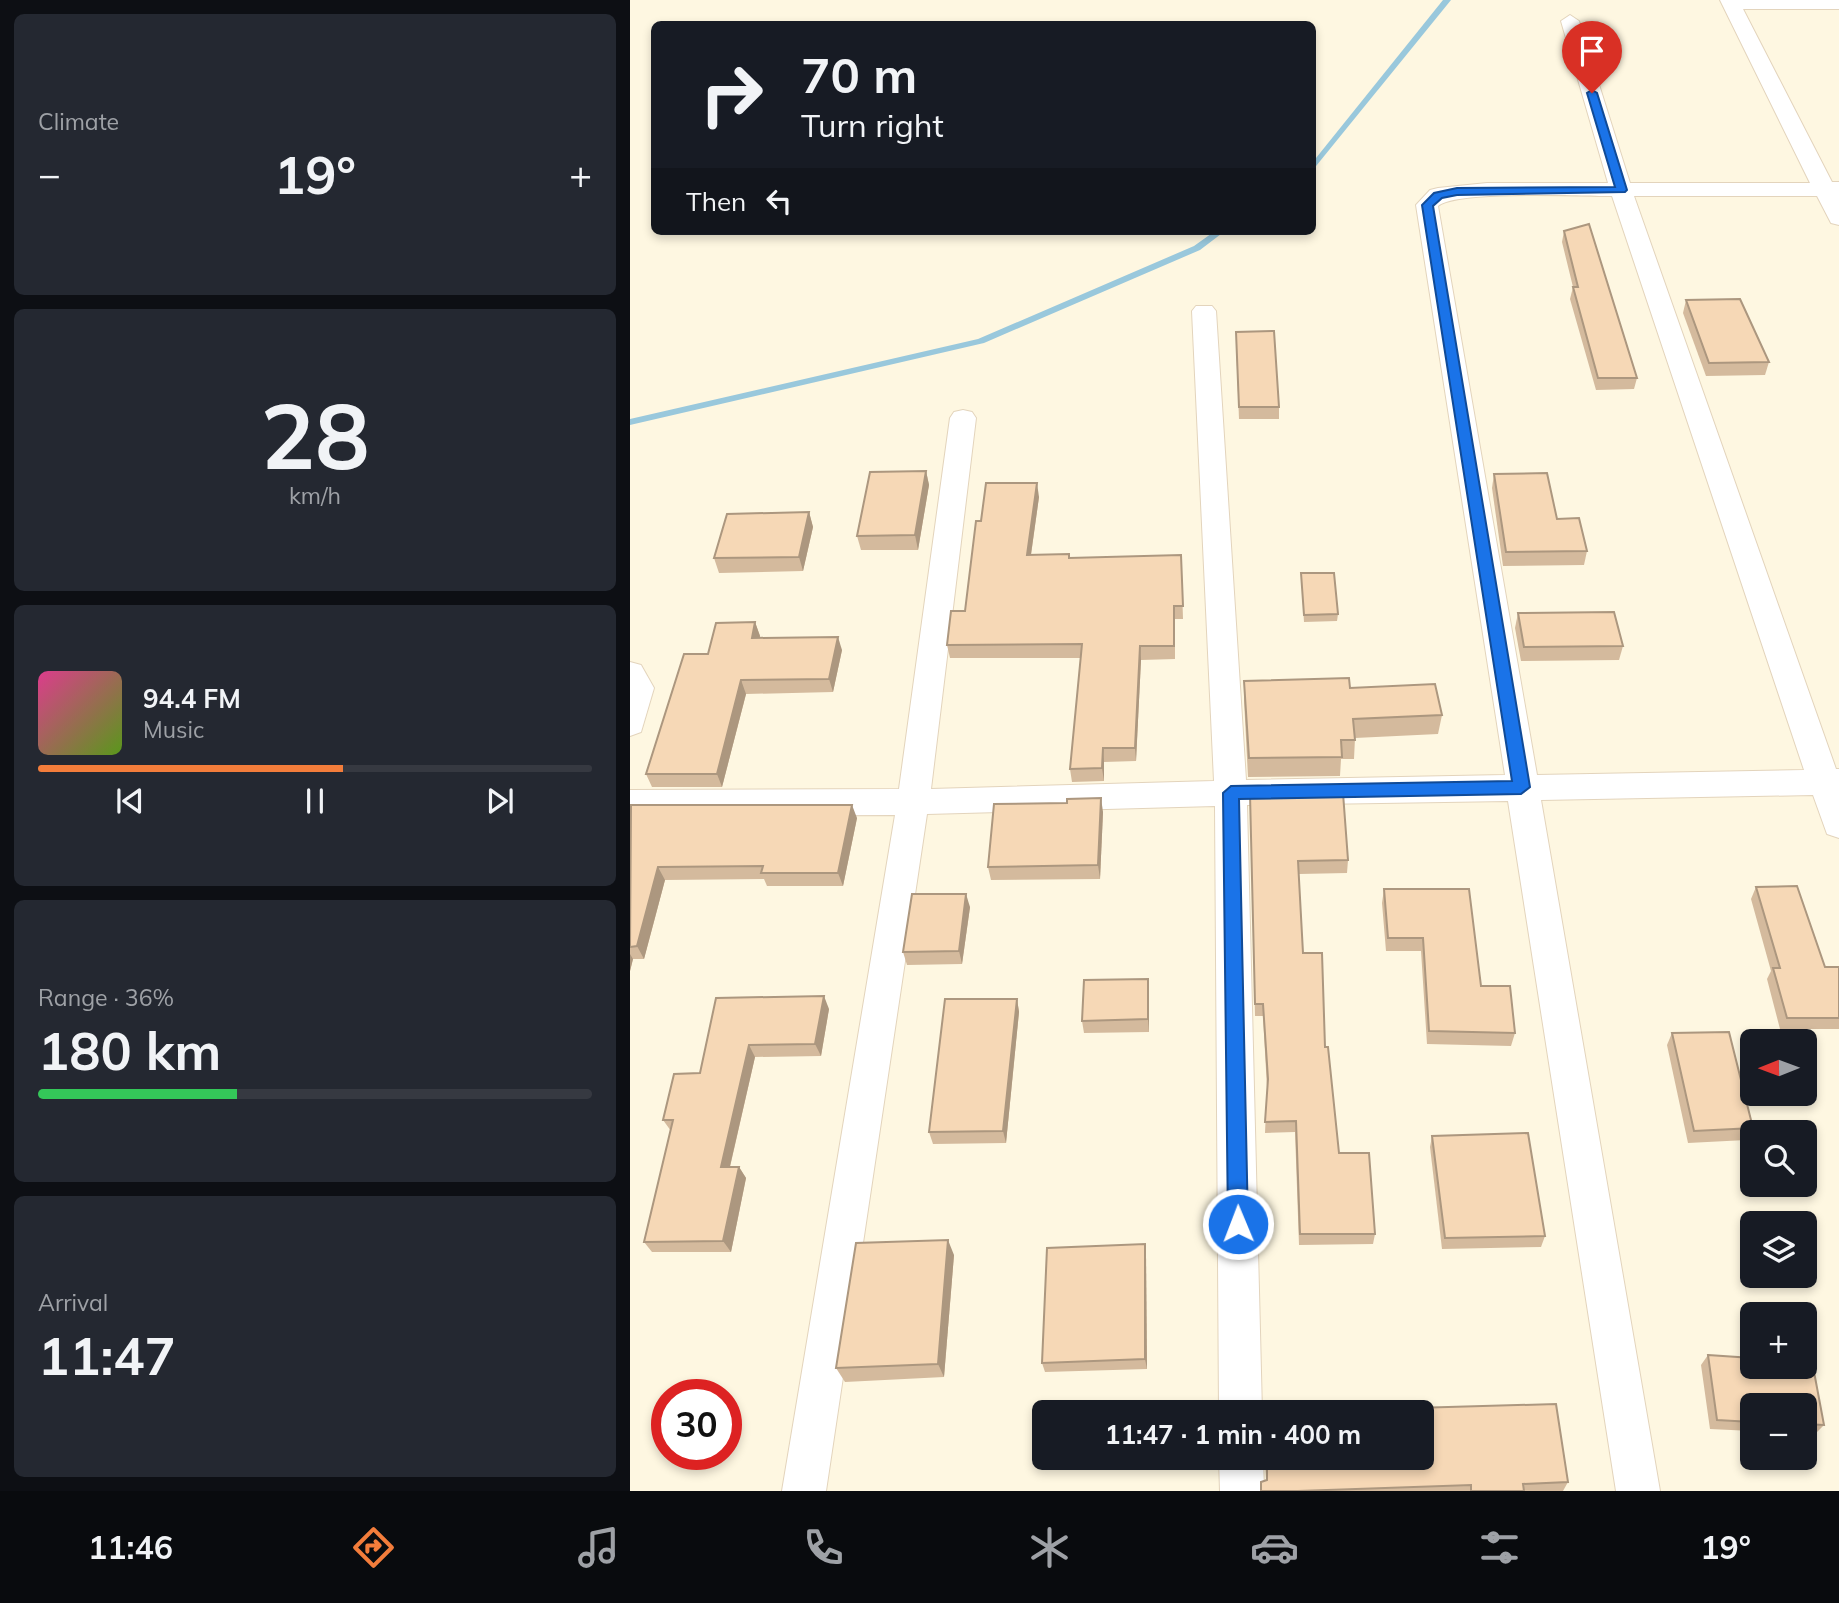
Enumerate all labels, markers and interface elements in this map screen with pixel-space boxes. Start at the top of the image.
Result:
pin [1562,21,1622,93]
icon: arrive [1573,32,1611,70]
text: 70 m [801,44,917,105]
icon: right [686,49,777,140]
text: Turn right [801,105,944,145]
text: Climate [38,107,119,136]
text: 19° [274,142,356,207]
text: − [38,150,61,198]
text: + [569,150,592,198]
icon: left [760,182,798,220]
text: Then [686,185,746,218]
text: 28 [260,378,370,492]
text: km/h [289,481,341,510]
text: 94.4 FM [143,682,241,715]
text: Music [143,715,204,744]
icon: previous [111,782,149,820]
icon: pause [296,782,334,820]
icon: next [481,782,519,820]
text: Range · 36% [38,983,174,1012]
text: 180 km [38,1018,221,1083]
north arrow [1740,1029,1816,1106]
map controls [1740,1029,1817,1470]
button: search [1740,1120,1817,1197]
position arrow [1201,1187,1275,1261]
button: layers [1740,1211,1817,1288]
text: Arrival [38,1288,108,1317]
button: + [1740,1302,1817,1379]
text: 11:47 [38,1323,176,1388]
speed limit sign: 30 [651,1379,742,1470]
button: − [1740,1393,1817,1470]
text: 11:47 · 1 min · 400 m [1105,1418,1361,1451]
icon: directions [349,1523,398,1572]
icon: music [574,1523,623,1572]
icon: phone [799,1523,848,1572]
icon: climate [1025,1523,1074,1572]
icon: car [1250,1523,1299,1572]
icon: filters [1475,1523,1524,1572]
text: 11:46 [88,1527,173,1567]
text: 19° [1700,1527,1751,1567]

